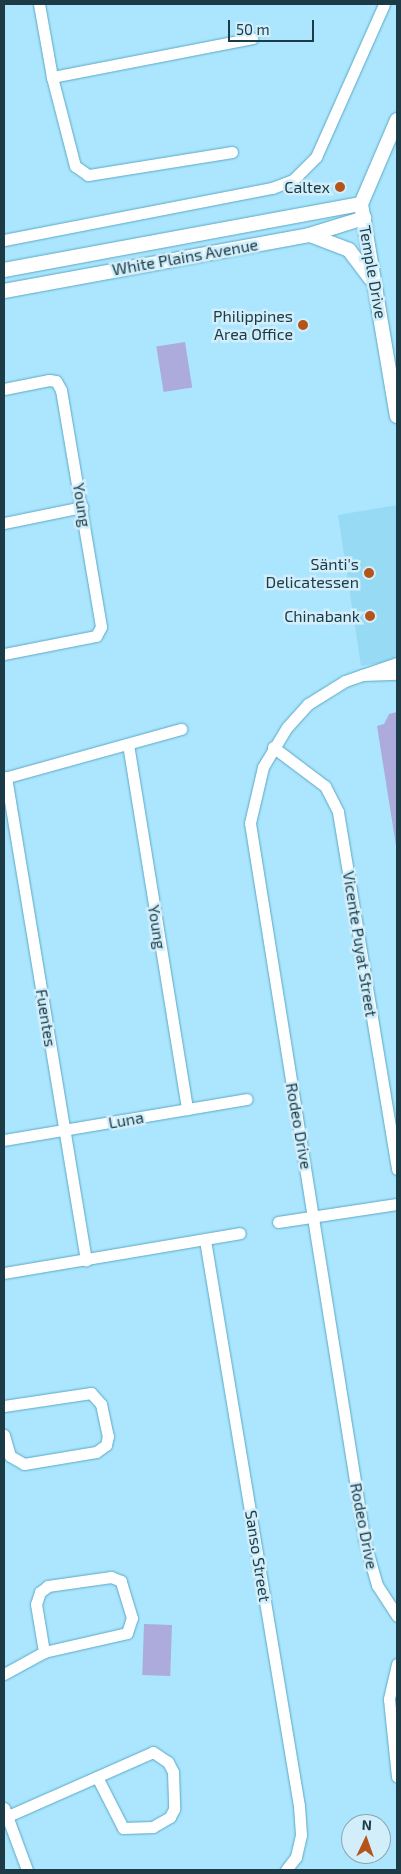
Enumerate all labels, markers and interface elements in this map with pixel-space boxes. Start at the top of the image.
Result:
scale bar [231,10,317,42]
text: 50 m [236,20,270,38]
place label: Caltex [284,177,330,197]
marker: Caltex [334,181,346,193]
street label: Temple Drive [355,224,391,320]
street label: White Plains Avenue [110,235,260,279]
place label: Philippines Area Office [213,306,293,344]
marker: Philippines Area Office [297,319,309,331]
street label: Young [69,482,95,528]
place label: Sänti's Delicatessen [266,554,359,592]
marker: Sänti's Delicatessen [363,567,375,579]
place label: Chinabank [284,606,360,626]
marker: Chinabank [364,610,376,622]
street label: Vicente Puyat Street [339,870,381,1018]
street label: Young [144,904,170,950]
street label: Fuentes [32,988,60,1048]
street label: Rodeo Drive [282,1081,316,1171]
street label: Luna [107,1107,145,1133]
street label: Rodeo Drive [346,1481,382,1571]
street label: Sanso Street [241,1509,275,1603]
north arrow [341,1814,391,1864]
text: N [361,1816,372,1833]

